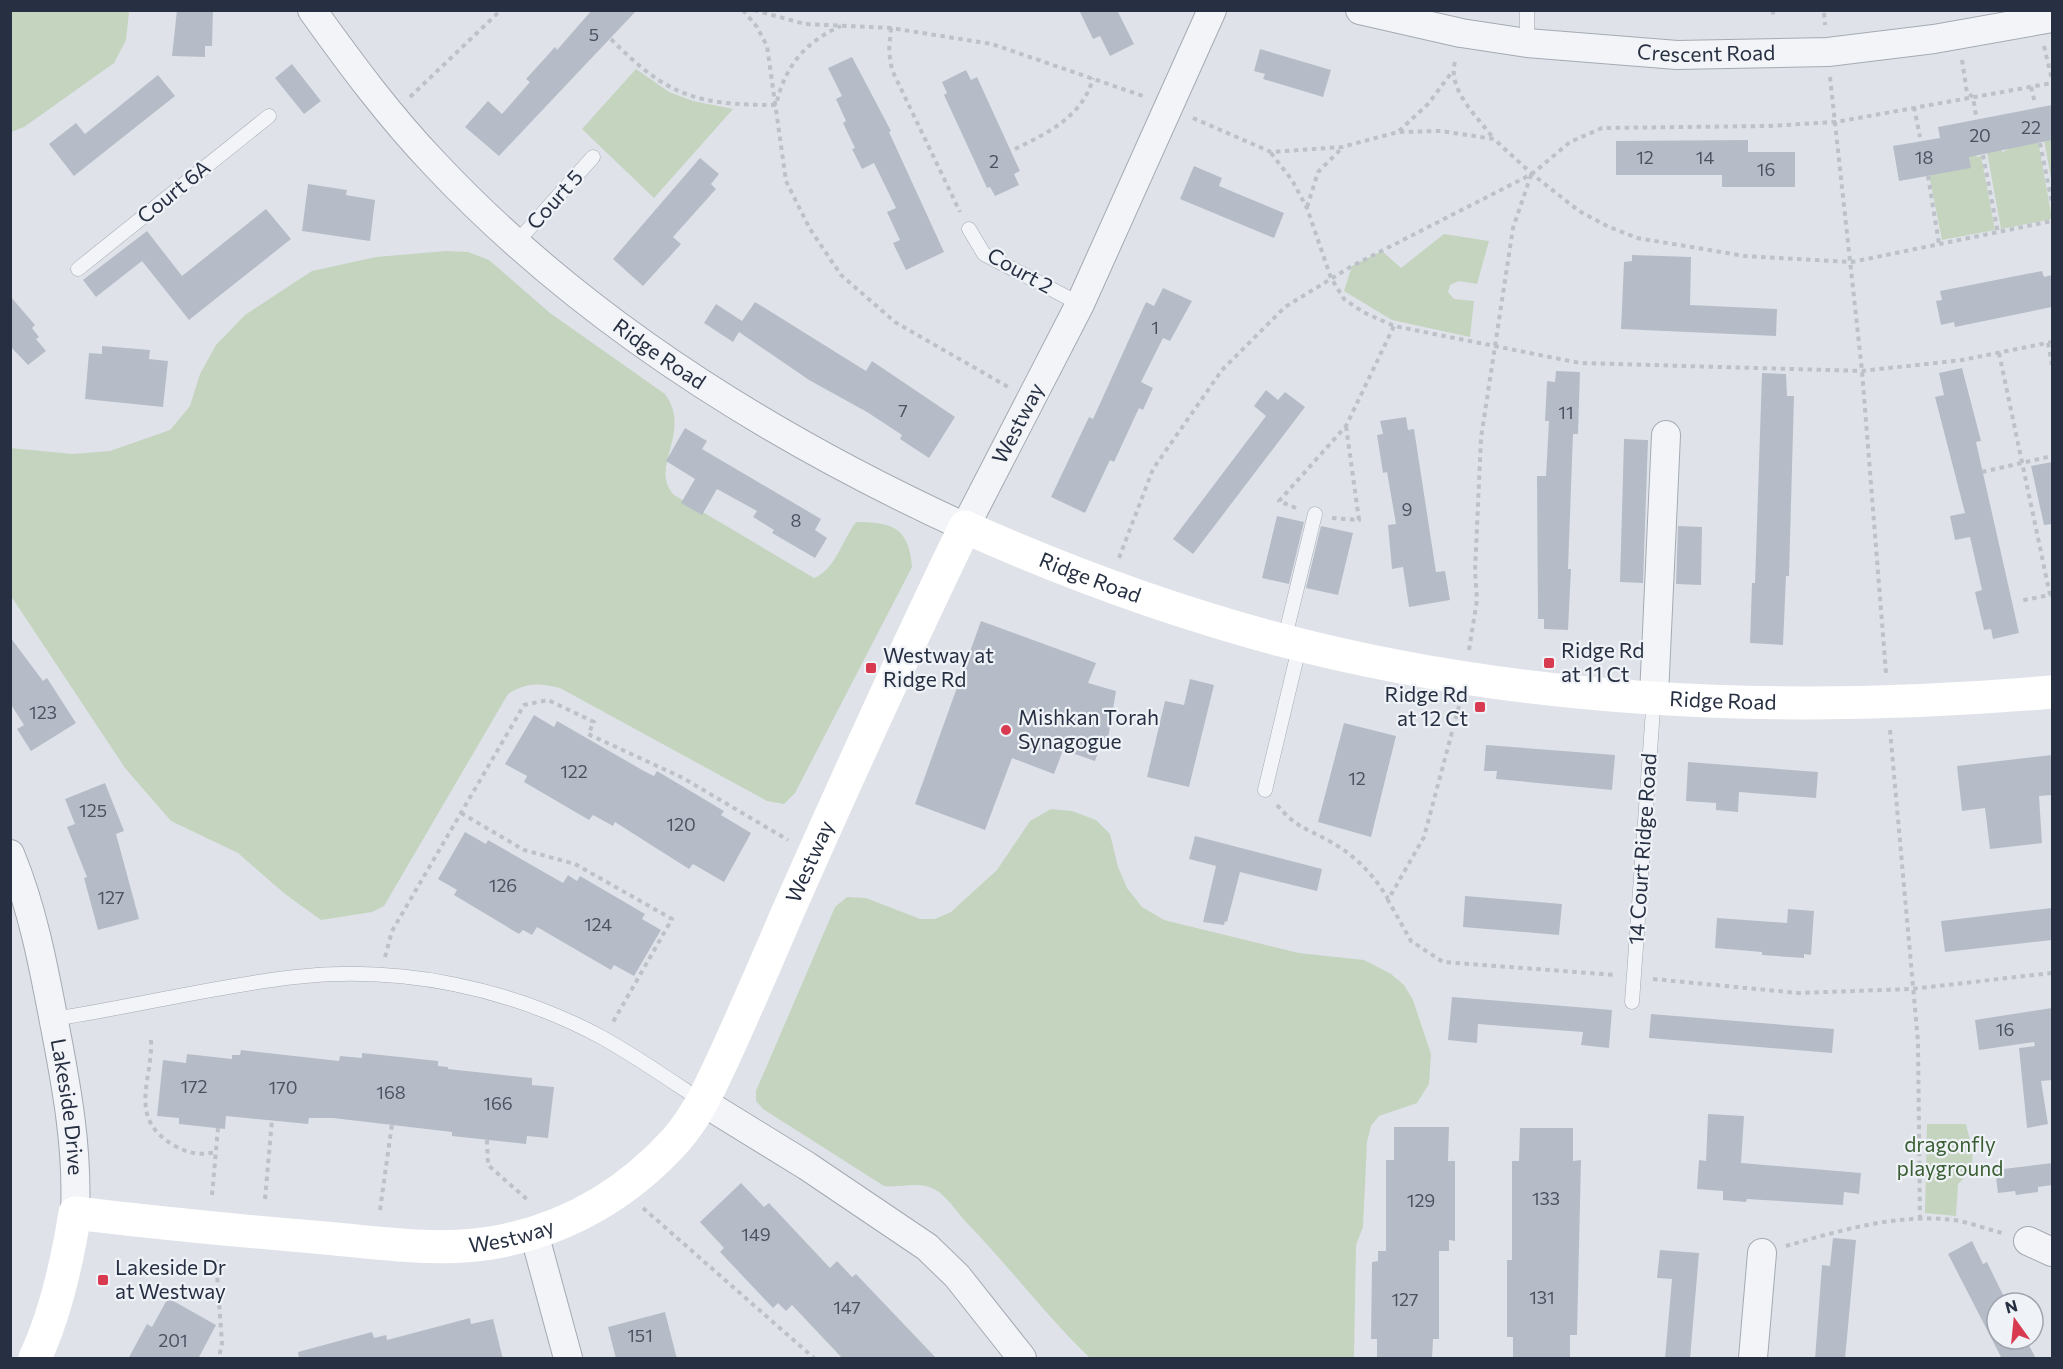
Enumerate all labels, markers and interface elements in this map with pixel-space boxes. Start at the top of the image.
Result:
house number: 5 [589,23,599,45]
street label: Crescent Road [1636,38,1776,66]
house number: 22 [2021,116,2041,138]
house number: 20 [1969,124,1991,146]
house number: 12 [1636,146,1654,168]
house number: 14 [1696,146,1714,168]
house number: 18 [1915,146,1933,168]
house number: 2 [989,150,999,172]
street label: Court 6A [132,154,215,228]
house number: 16 [1757,158,1775,180]
street label: Court 5 [521,164,587,234]
street label: Court 2 [983,241,1058,298]
street label: Ridge Road [609,312,711,394]
house number: 1 [1151,316,1159,338]
street label: Westway [986,378,1048,467]
house number: 7 [898,399,908,421]
house number: 11 [1558,401,1574,423]
house number: 9 [1402,498,1412,520]
house number: 8 [791,509,802,531]
street label: Ridge Road [1036,546,1145,607]
place label: Ridge Rd at 11 Ct [1561,637,1644,686]
place label: Westway at Ridge Rd [883,642,994,691]
marker: Ridge Rd at 11 Ct [1542,656,1556,670]
marker: Westway at Ridge Rd [864,661,878,675]
place label: Ridge Rd at 12 Ct [1385,681,1468,730]
street label: Ridge Road [1669,685,1777,714]
marker: Ridge Rd at 12 Ct [1473,700,1487,714]
house number: 123 [29,701,57,723]
place label: Mishkan Torah Synagogue [1018,704,1159,753]
marker: Mishkan Torah Synagogue [999,723,1013,737]
street label: 14 Court Ridge Road [1622,752,1661,946]
house number: 122 [560,760,588,782]
house number: 12 [1348,767,1366,789]
house number: 125 [79,799,107,821]
house number: 120 [666,813,696,835]
street label: Westway [780,816,838,906]
house number: 126 [489,874,517,896]
house number: 127 [97,886,125,908]
house number: 124 [584,913,612,935]
house number: 16 [1996,1018,2014,1040]
street label: Lakeside Drive [46,1036,89,1176]
house number: 172 [180,1075,208,1097]
house number: 170 [269,1076,297,1098]
house number: 168 [376,1081,406,1103]
house number: 166 [483,1092,513,1114]
park label: dragonfly playground [1897,1131,2003,1180]
house number: 133 [1532,1187,1560,1209]
house number: 129 [1407,1189,1435,1211]
street label: Westway [467,1213,558,1257]
house number: 149 [741,1223,771,1245]
place label: Lakeside Dr at Westway [115,1254,226,1303]
marker: Lakeside Dr at Westway [96,1273,110,1287]
house number: 131 [1529,1286,1555,1308]
house number: 127 [1391,1288,1419,1310]
north arrow [1985,1291,2045,1351]
text: N [2003,1295,2019,1317]
house number: 147 [833,1296,861,1318]
house number: 151 [627,1324,653,1346]
house number: 201 [158,1329,188,1351]

